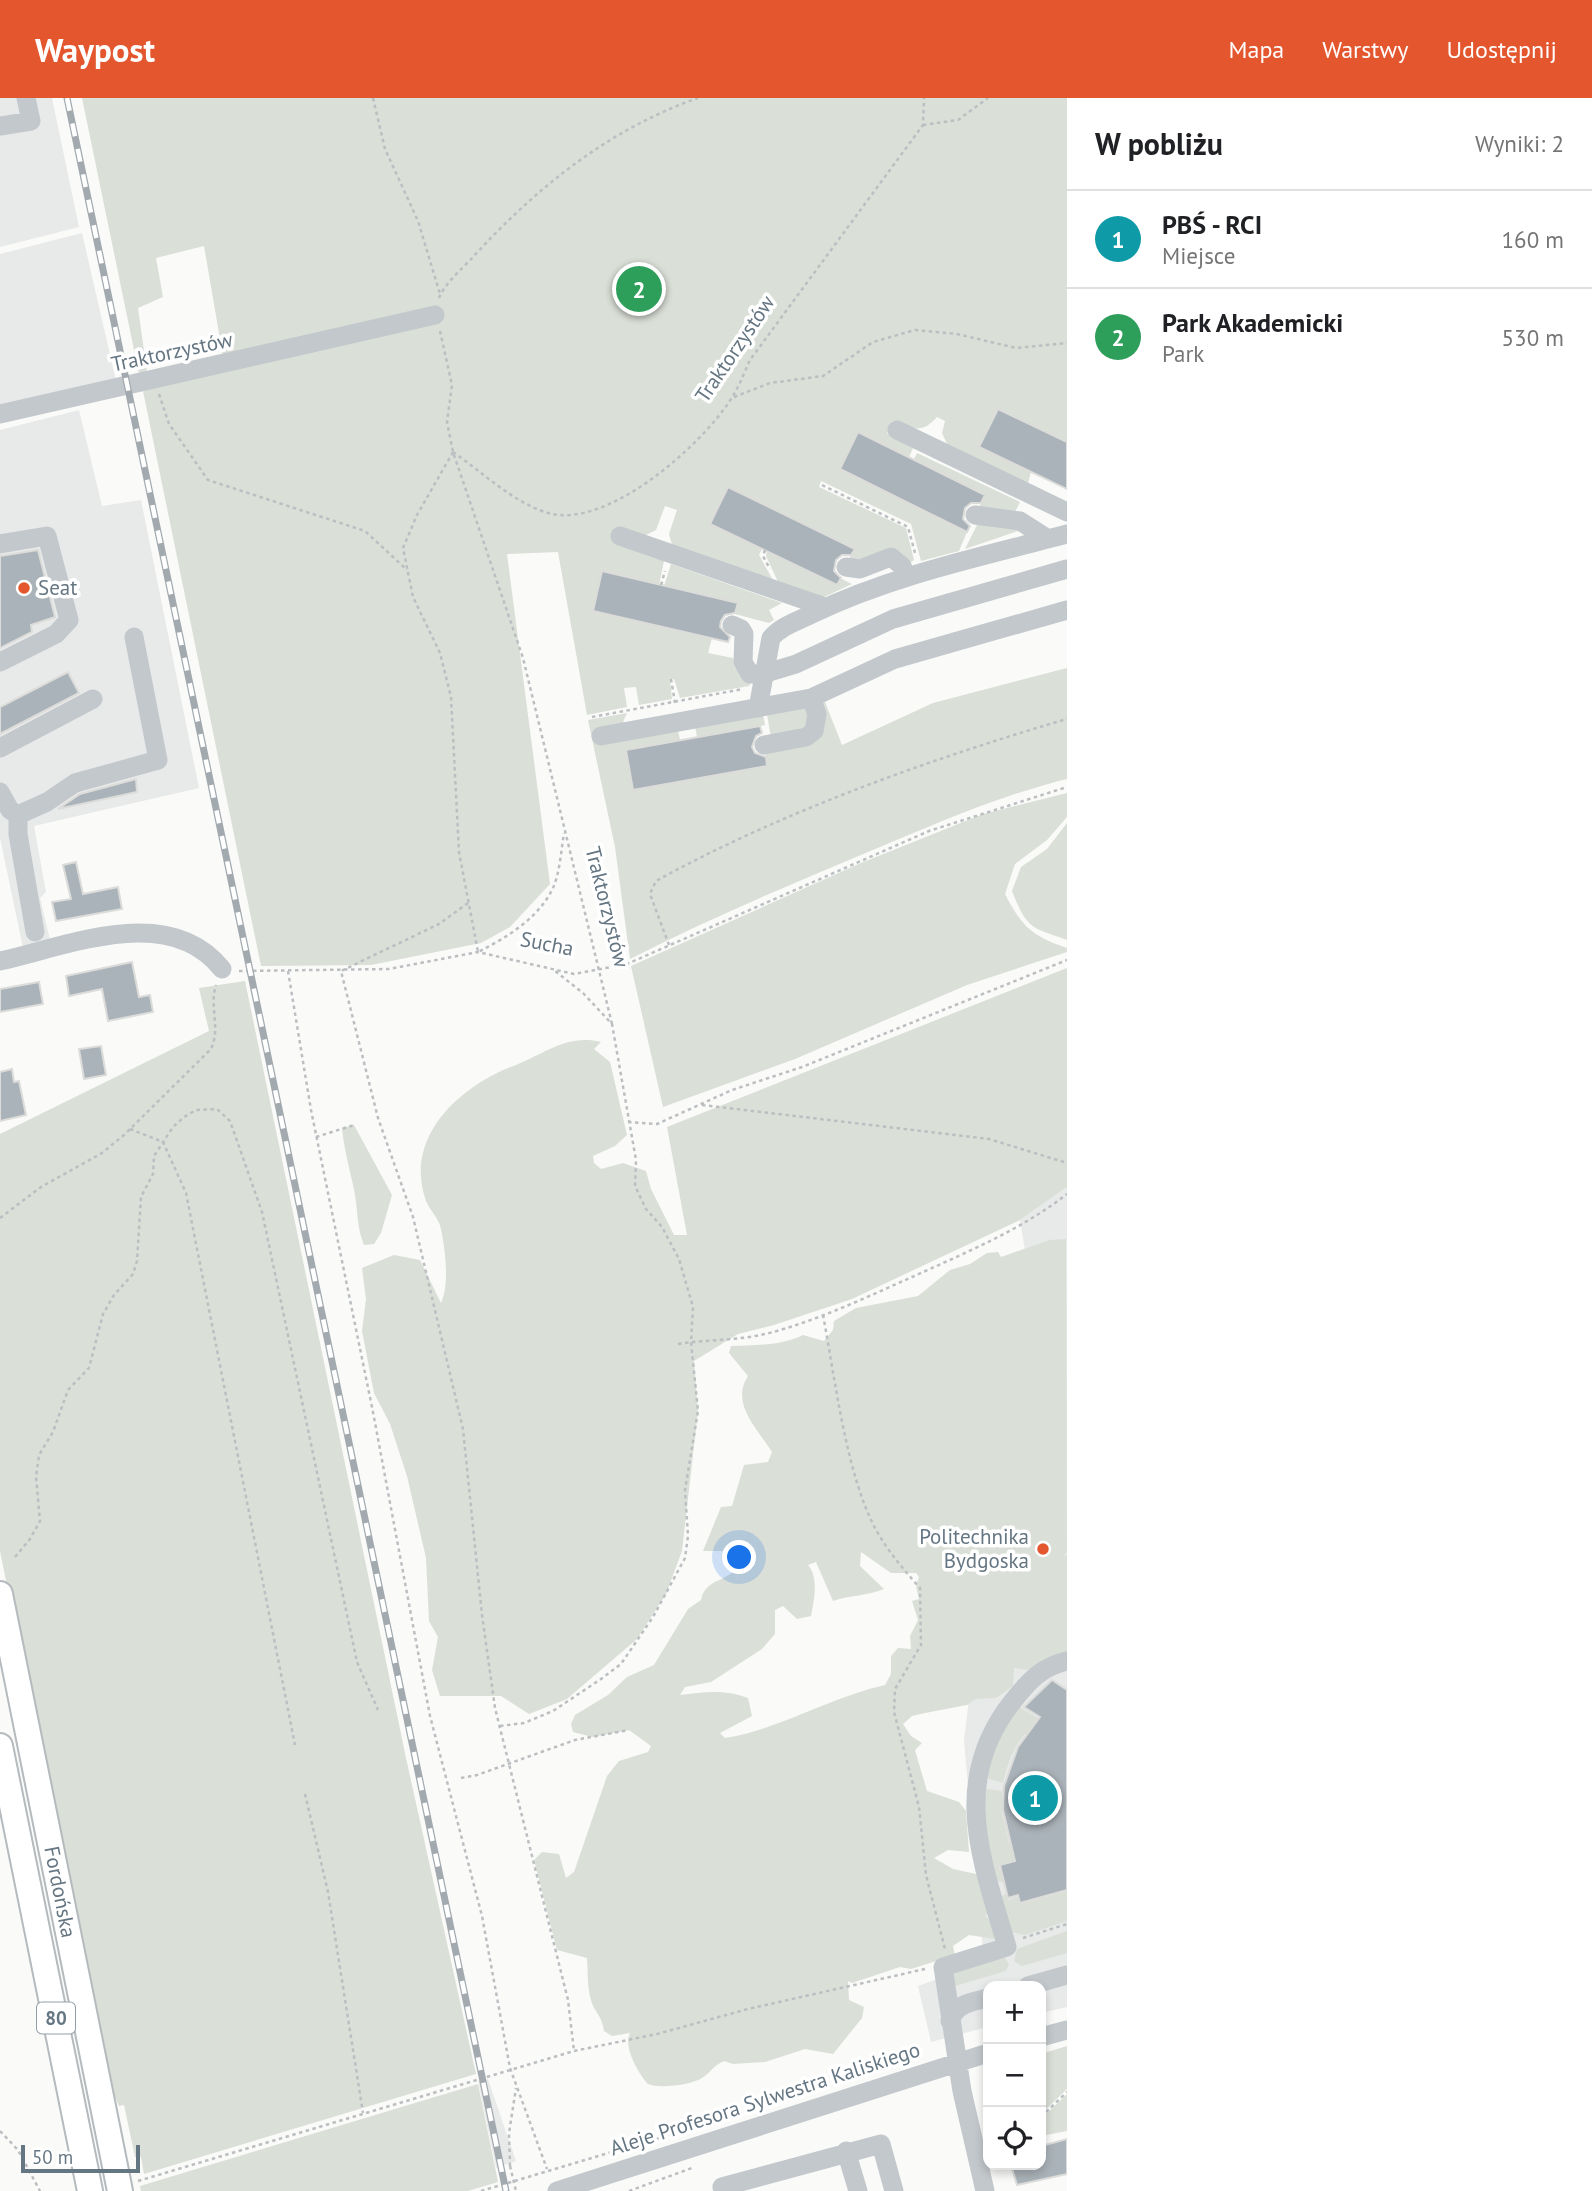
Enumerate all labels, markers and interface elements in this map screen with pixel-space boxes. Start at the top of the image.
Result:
text: Waypost [35,28,155,71]
text: Mapa [1229,34,1284,65]
text: Warstwy [1322,34,1408,65]
text: Udostępnij [1446,34,1557,65]
text: W pobliżu [1095,124,1223,163]
text: Wyniki: 2 [1475,129,1564,158]
text: PBŚ - RCI [1162,208,1262,241]
text: 1 [1111,225,1125,254]
text: 160 m [1502,225,1564,254]
text: Miejsce [1162,241,1235,270]
pin: 2 [616,263,662,315]
street label: Traktorzystów [689,290,781,407]
text: Park Akademicki [1162,306,1343,339]
text: 2 [1111,323,1125,352]
text: 530 m [1502,323,1564,352]
street label: Traktorzystów [109,325,236,378]
text: Park [1162,339,1204,368]
place label: Seat [38,574,77,601]
marker: Seat [16,580,32,596]
street label: Traktorzystów [579,844,636,971]
street label: Sucha [518,925,576,962]
place label: Politechnika Bydgoska [919,1523,1029,1574]
your location [722,1540,756,1574]
marker: Politechnika Bydgoska [1035,1541,1051,1557]
pin: 1 [1012,1772,1058,1824]
street label: Fordońska [38,1844,83,1940]
map controls [983,1981,1046,2170]
button: + [983,1981,1046,2044]
road number: 80 [37,2002,75,2034]
street label: Aleje Profesora Sylwestra Kaliskiego [606,2036,923,2161]
button: − [983,2044,1046,2107]
button: locate [983,2107,1046,2170]
scale bar [21,2142,140,2174]
text: 50 m [32,2145,73,2169]

